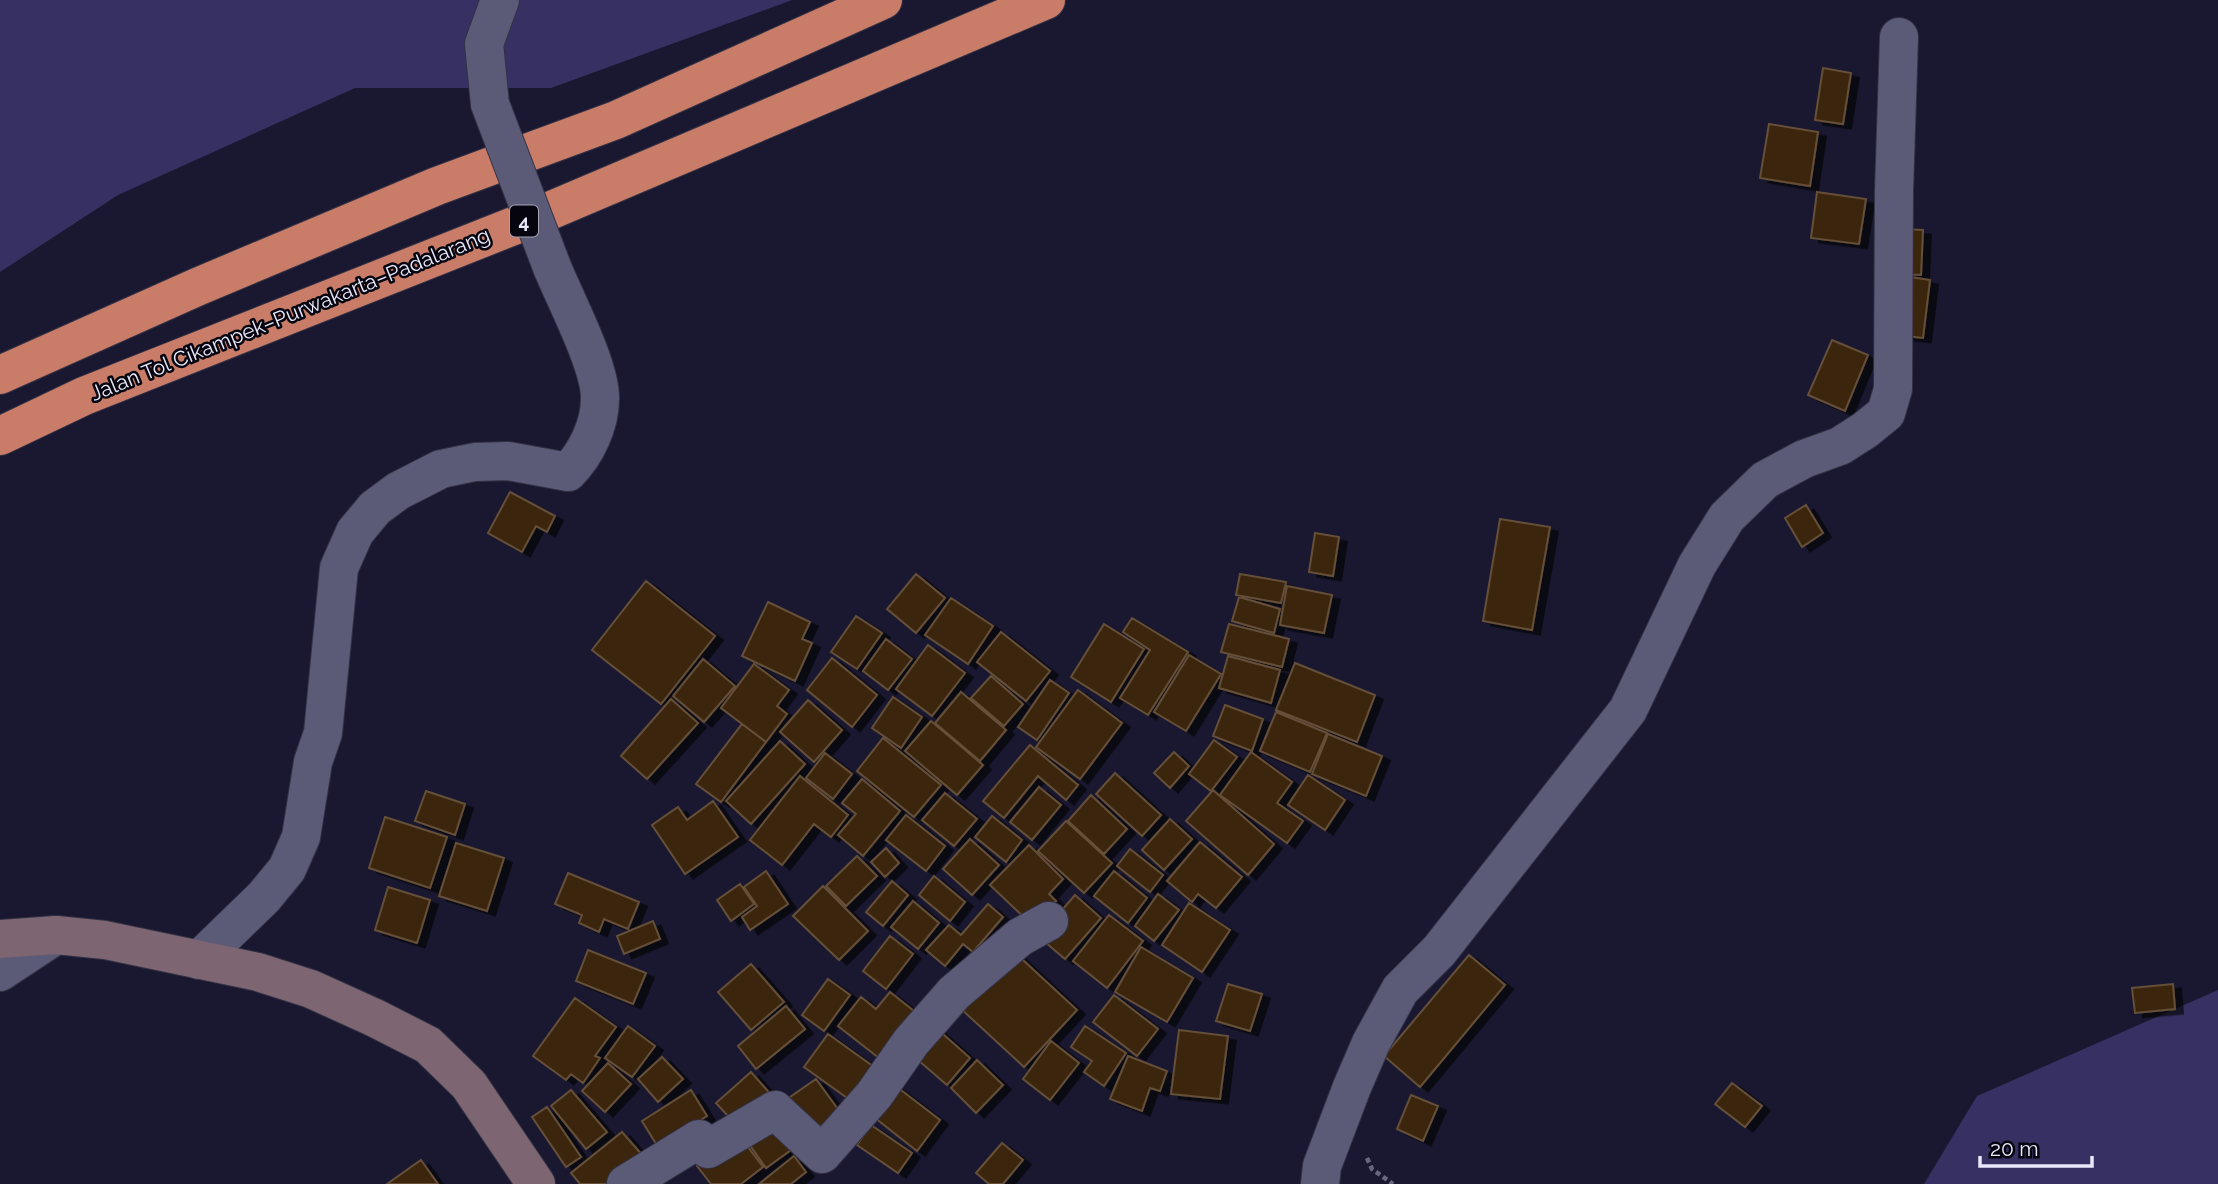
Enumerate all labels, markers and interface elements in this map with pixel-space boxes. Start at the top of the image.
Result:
road number: 4 [510,206,538,236]
street label: Jalan Tol Cikampek–Purwakarta–Padalarang [87,222,493,406]
scale bar [1980,1124,2092,1168]
text: 20 m [1990,1136,2038,1161]

